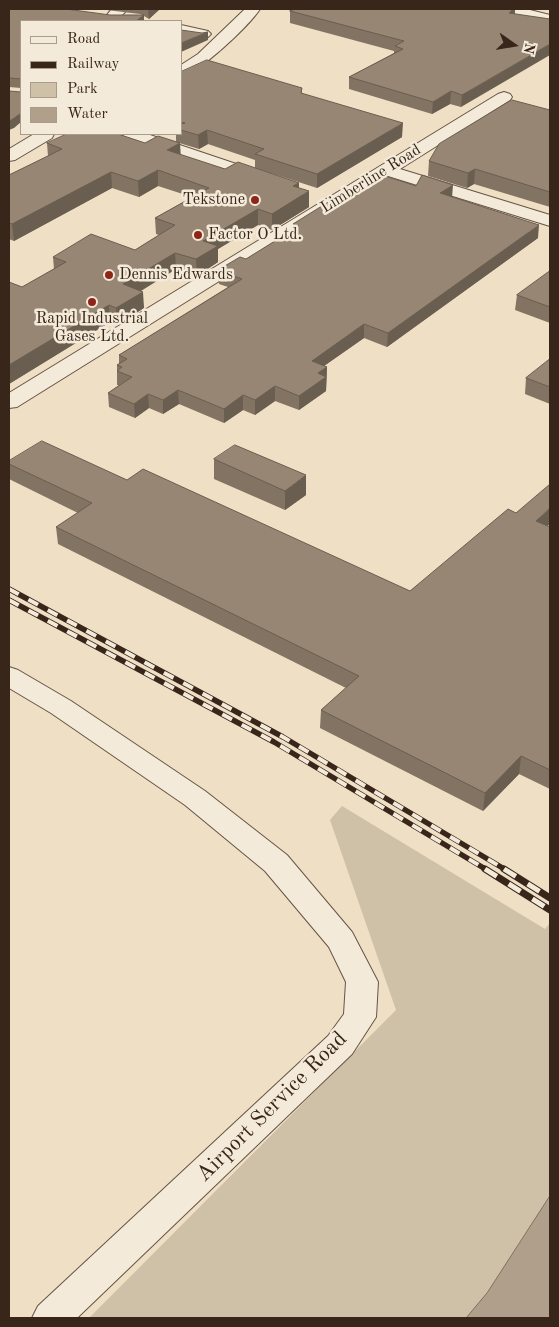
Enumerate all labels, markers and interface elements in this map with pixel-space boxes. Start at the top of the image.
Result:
legend [20,20,182,135]
north arrow [489,20,539,70]
text: Road [67,32,100,47]
text: N [521,42,537,55]
text: Railway [67,57,120,72]
text: Park [67,82,98,97]
text: Water [67,107,108,122]
street label: Limberline Road [317,140,425,218]
place label: Tekstone [183,190,245,210]
marker: Tekstone [249,194,261,206]
place label: Factor O Ltd. [208,225,302,245]
marker: Factor O Ltd. [192,229,204,241]
place label: Dennis Edwards [119,265,233,285]
marker: Dennis Edwards [103,269,115,281]
marker: Rapid Industrial Gases Ltd. [86,296,98,308]
place label: Rapid Industrial Gases Ltd. [36,309,148,347]
street label: Airport Service Road [191,1026,353,1188]

